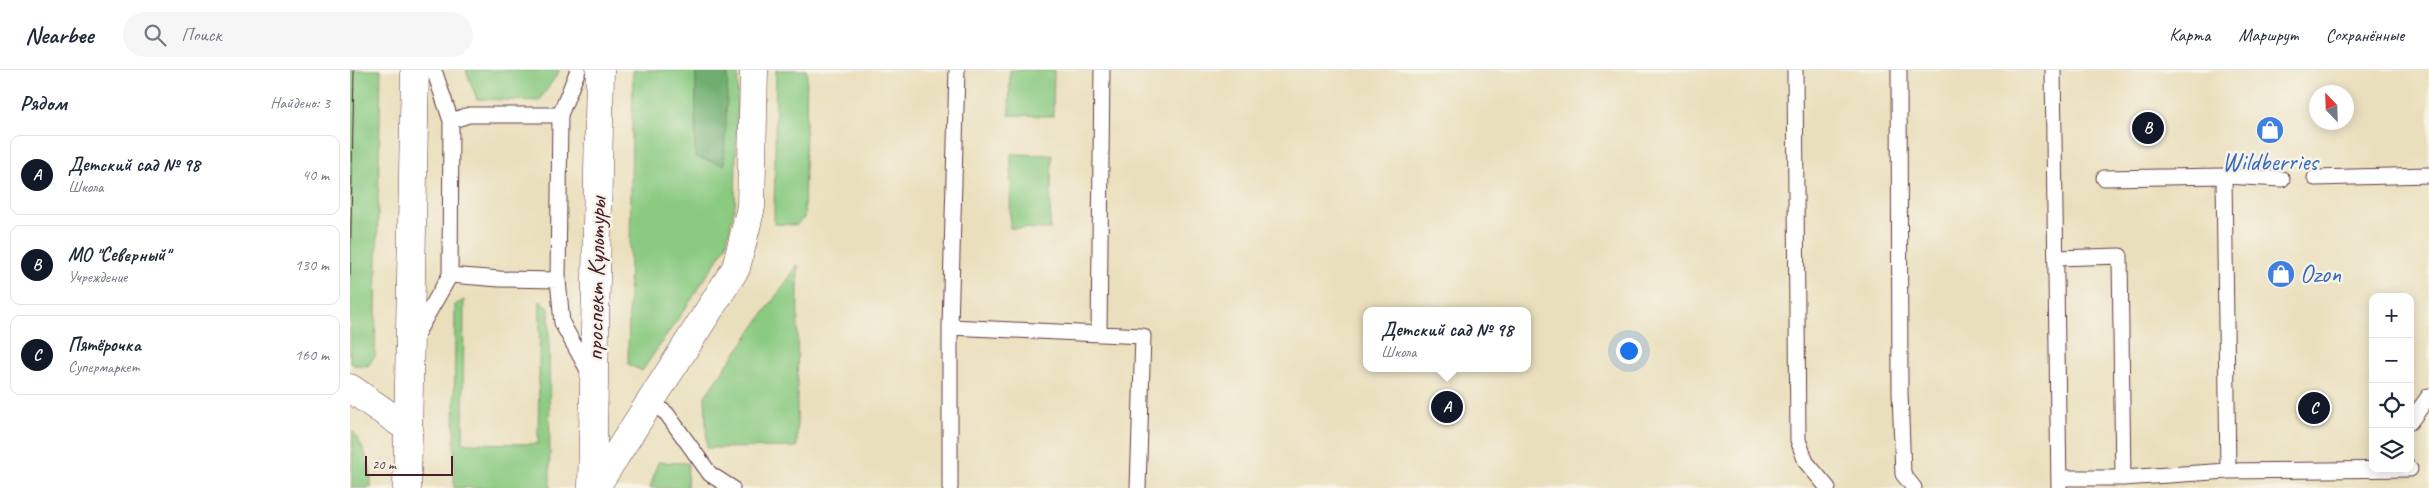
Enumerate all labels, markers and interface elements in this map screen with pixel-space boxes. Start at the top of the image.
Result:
search box [123,12,473,57]
text: Nearbee [25,20,93,50]
icon: search [141,21,169,49]
text: Поиск [181,23,221,47]
text: Карта [2169,24,2210,46]
text: Маршрут [2238,24,2298,46]
text: Сохранённые [2326,24,2404,46]
north arrow [2309,85,2354,130]
text: Рядом [20,90,67,116]
text: Найдено: 3 [270,93,330,113]
pin: B [2132,109,2164,147]
shop icon: Wildberries [2255,115,2285,145]
place label: Wildberries [2222,146,2320,178]
text: Детский сад № 98 [68,153,200,177]
text: A [33,165,41,185]
text: 40 m [302,165,329,185]
text: Школа [68,177,103,197]
street label: проспект Культуры [579,195,613,361]
text: МО "Северный" [68,243,170,267]
text: B [33,255,41,275]
text: 130 m [295,255,329,275]
place label: Ozon [2300,258,2342,290]
shop icon: Ozon [2266,259,2296,289]
text: Учреждение [68,267,127,287]
map controls [2369,293,2414,473]
button: + [2369,293,2414,338]
popup [1363,307,1531,372]
text: Детский сад № 98 [1381,318,1513,342]
text: Пятёрочка [68,333,141,357]
your location [1616,338,1642,364]
button: − [2369,338,2414,383]
text: Школа [1381,342,1416,362]
text: C [33,345,41,365]
text: 160 m [295,345,329,365]
text: Супермаркет [68,357,139,377]
button: locate [2369,383,2414,428]
pin: A [1431,388,1463,426]
pin: C [2298,389,2330,427]
button: layers [2369,428,2414,473]
scale bar [365,453,452,476]
text: 20 m [372,456,396,473]

